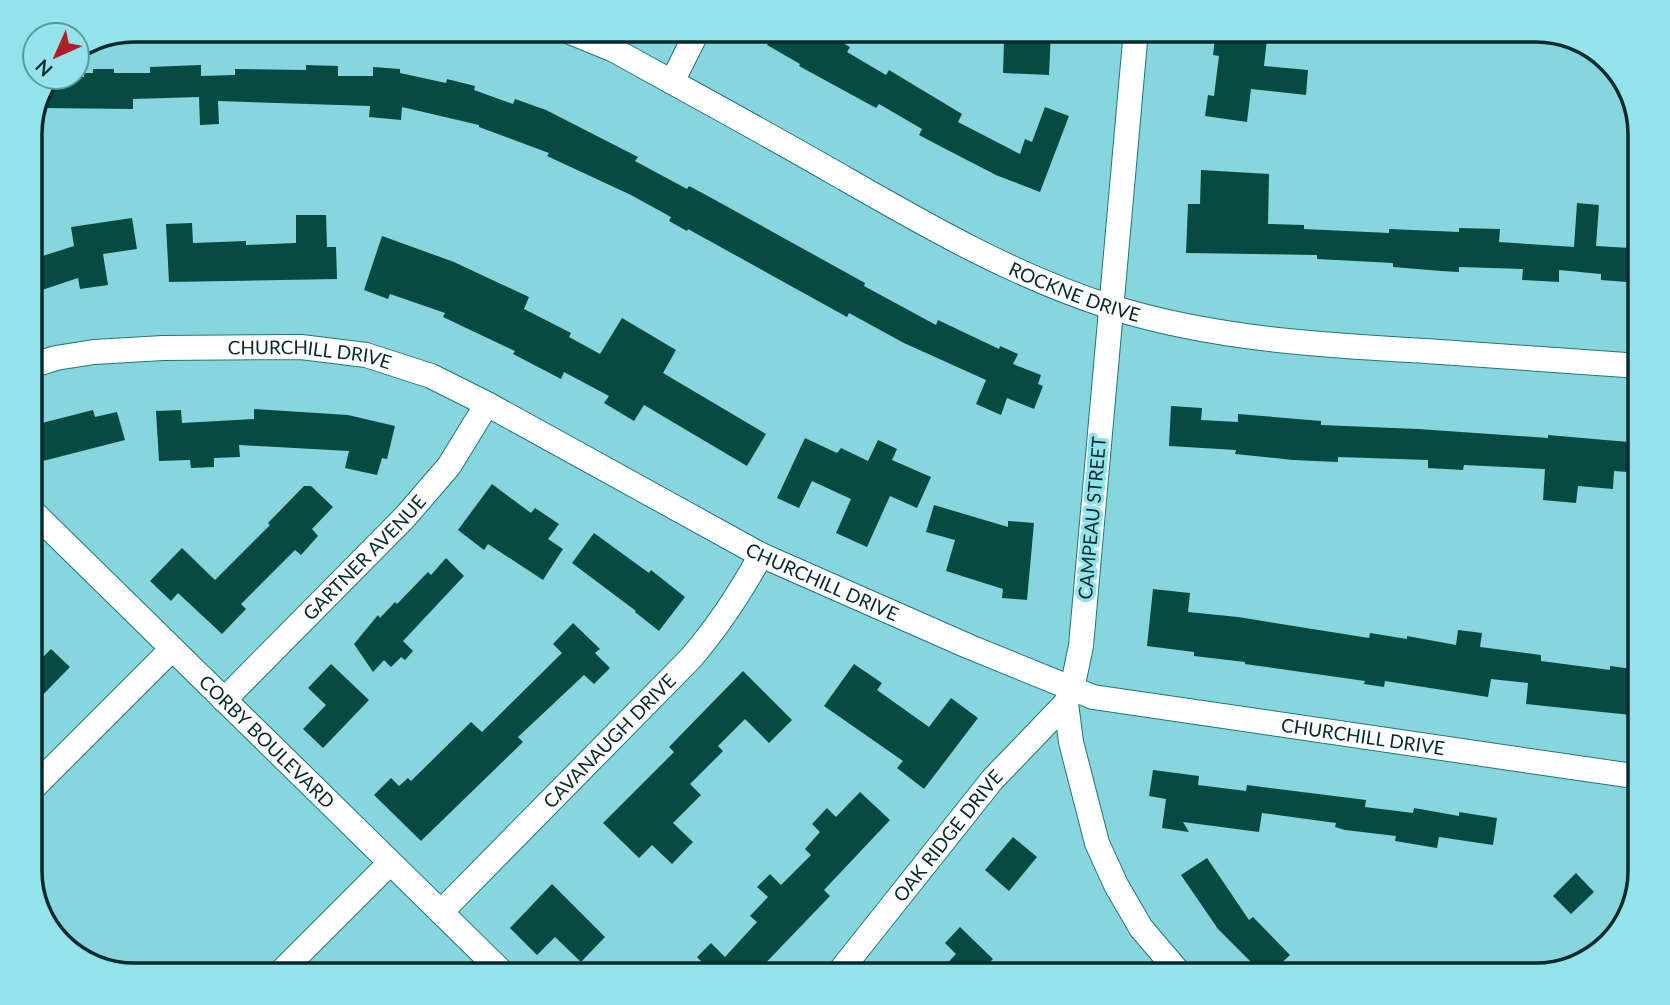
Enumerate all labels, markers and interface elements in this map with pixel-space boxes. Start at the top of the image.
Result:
north arrow [21,21,91,91]
text: N [30,55,57,82]
street label: ROCKNE DRIVE [1006,256,1143,326]
street label: CHURCHILL DRIVE [228,335,395,374]
street label: CAMPEAU STREET [1073,435,1110,600]
street label: GARTNER AVENUE [298,490,430,625]
street label: CHURCHILL DRIVE [742,537,903,625]
street label: CAVANAUGH DRIVE [538,669,680,813]
street label: CORBY BOULEVARD [195,670,340,813]
street label: CHURCHILL DRIVE [1280,713,1446,759]
street label: OAK RIDGE DRIVE [888,764,1007,906]

